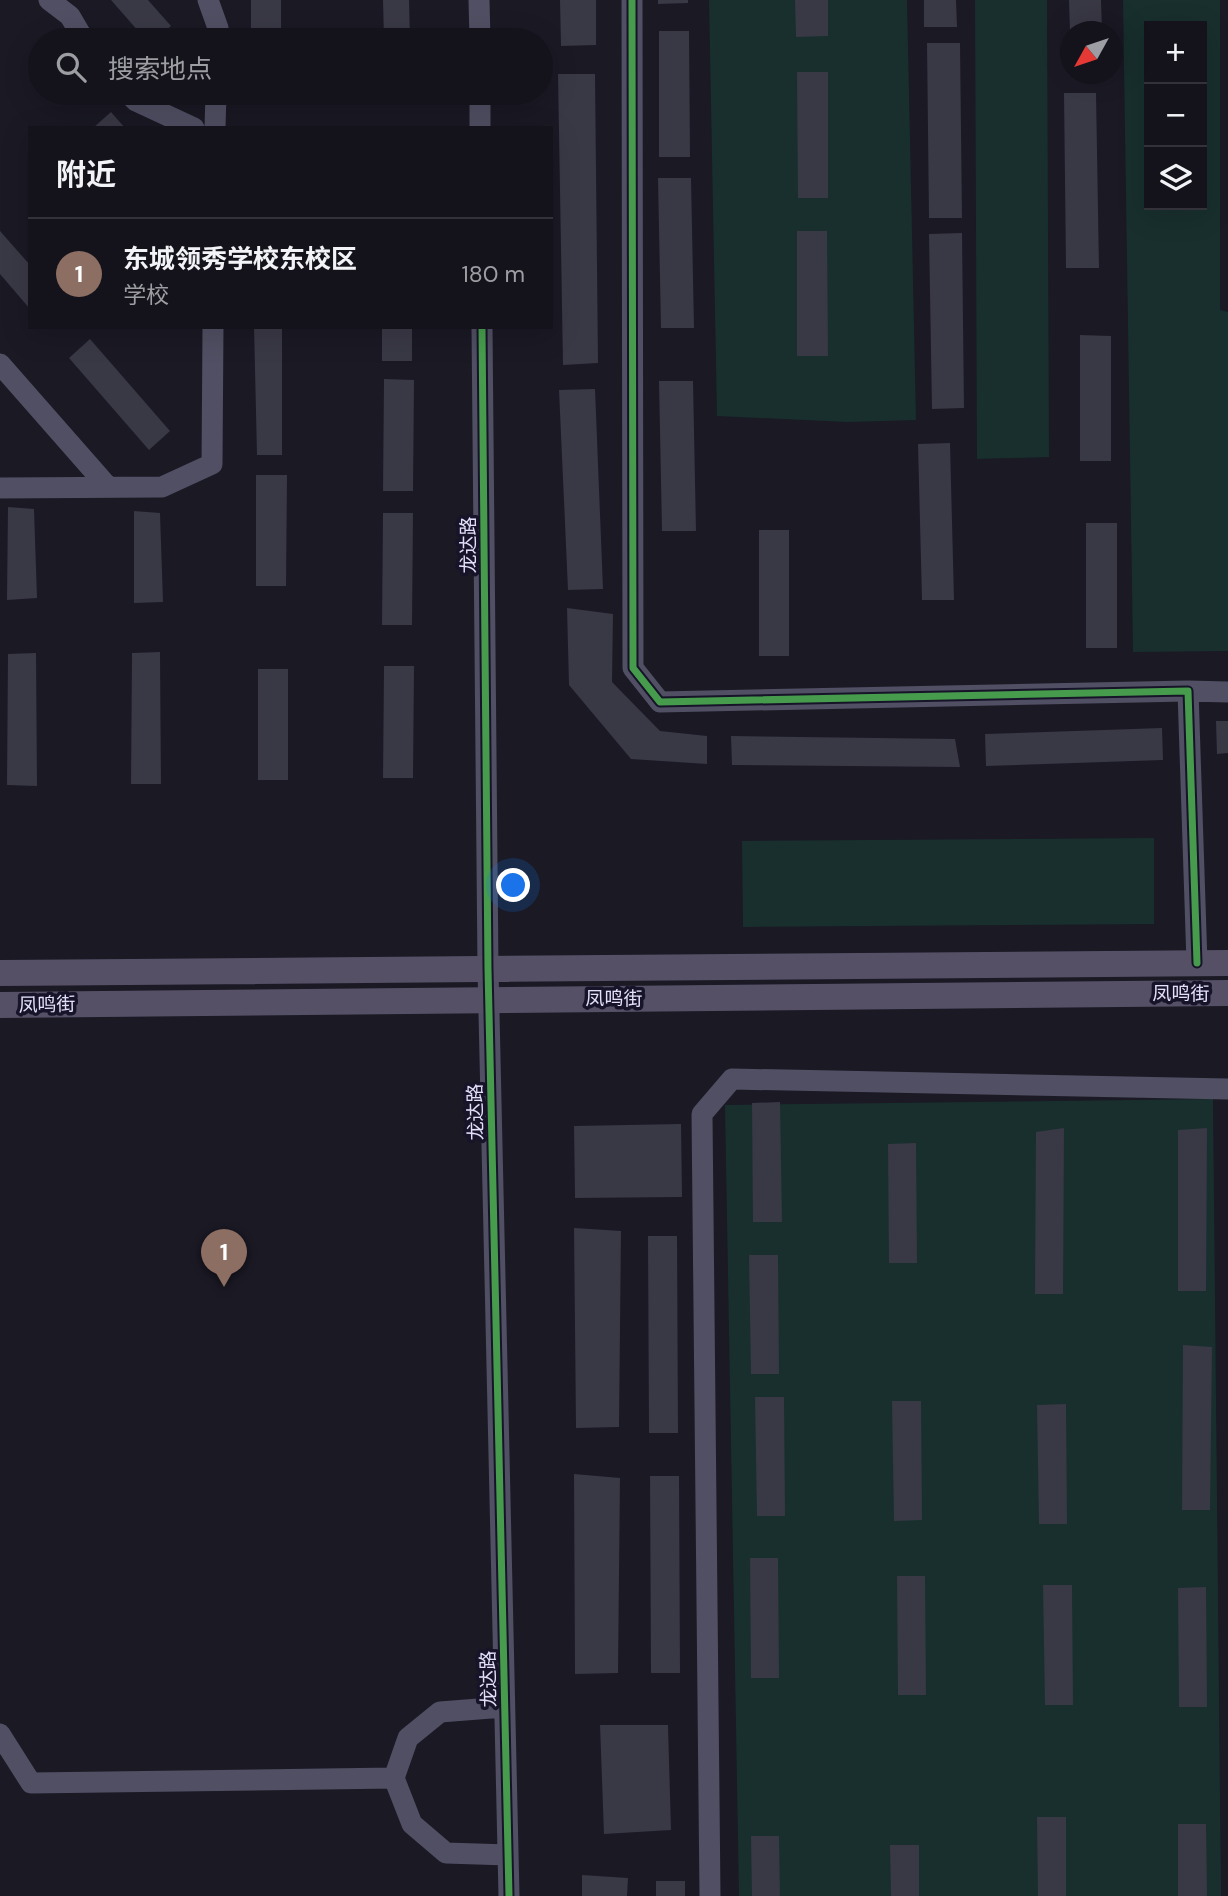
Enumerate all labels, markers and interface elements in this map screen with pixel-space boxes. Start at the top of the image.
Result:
north arrow [1060,21,1123,84]
map controls [1144,21,1207,210]
button: + [1144,21,1207,84]
search box [28,28,553,105]
icon: search [52,48,90,86]
text: 搜索地点 [108,52,212,86]
button: − [1144,84,1207,147]
button: layers [1144,147,1207,210]
text: 附近 [56,155,116,194]
text: 东城领秀学校东校区 [123,242,357,276]
text: 1 [75,259,83,289]
text: 180 m [461,259,525,289]
text: 学校 [123,280,169,310]
street label: 龙达路 [456,516,481,574]
your location [496,868,530,902]
street label: 凤鸣街 [1152,981,1210,1006]
street label: 凤鸣街 [585,986,643,1011]
street label: 凤鸣街 [18,992,76,1017]
street label: 龙达路 [463,1083,488,1141]
pin: 1 [201,1229,247,1287]
street label: 龙达路 [476,1650,501,1708]

